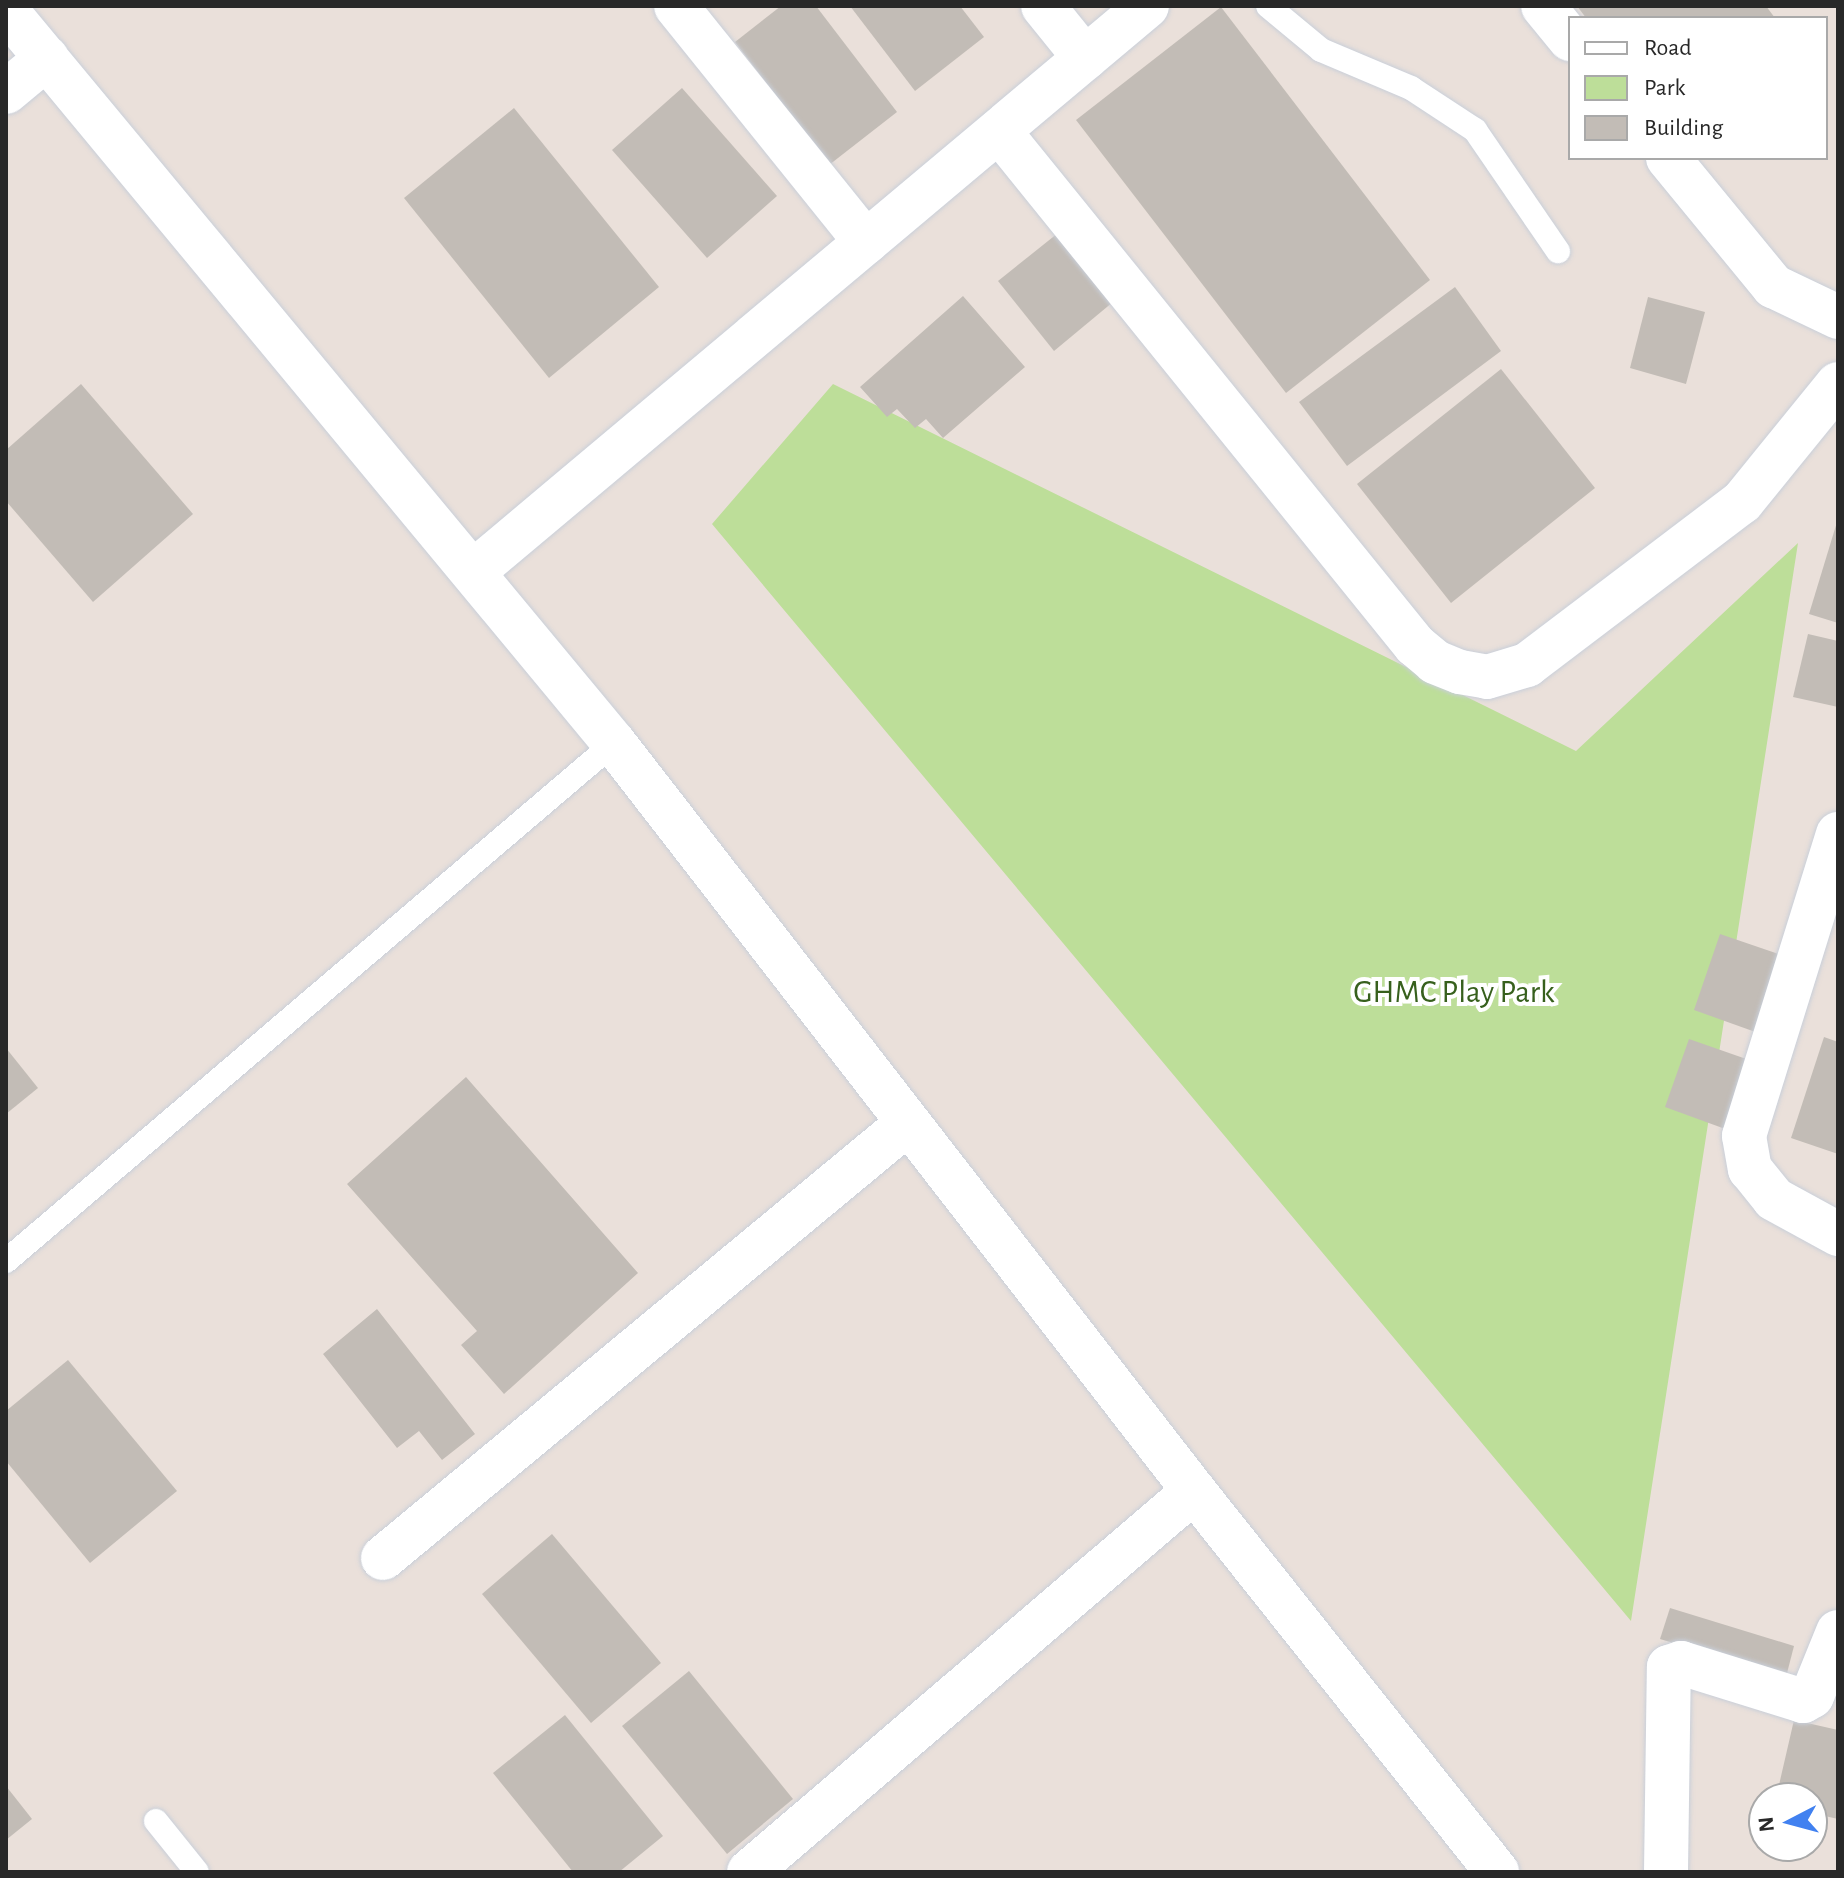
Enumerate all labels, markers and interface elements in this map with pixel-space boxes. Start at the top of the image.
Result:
legend [1568,16,1828,160]
text: Road [1644,36,1692,60]
text: Park [1644,76,1685,100]
text: Building [1644,116,1723,140]
park label: GHMC Play Park [1353,973,1555,1011]
north arrow [1748,1782,1828,1862]
text: N [1754,1816,1778,1833]

